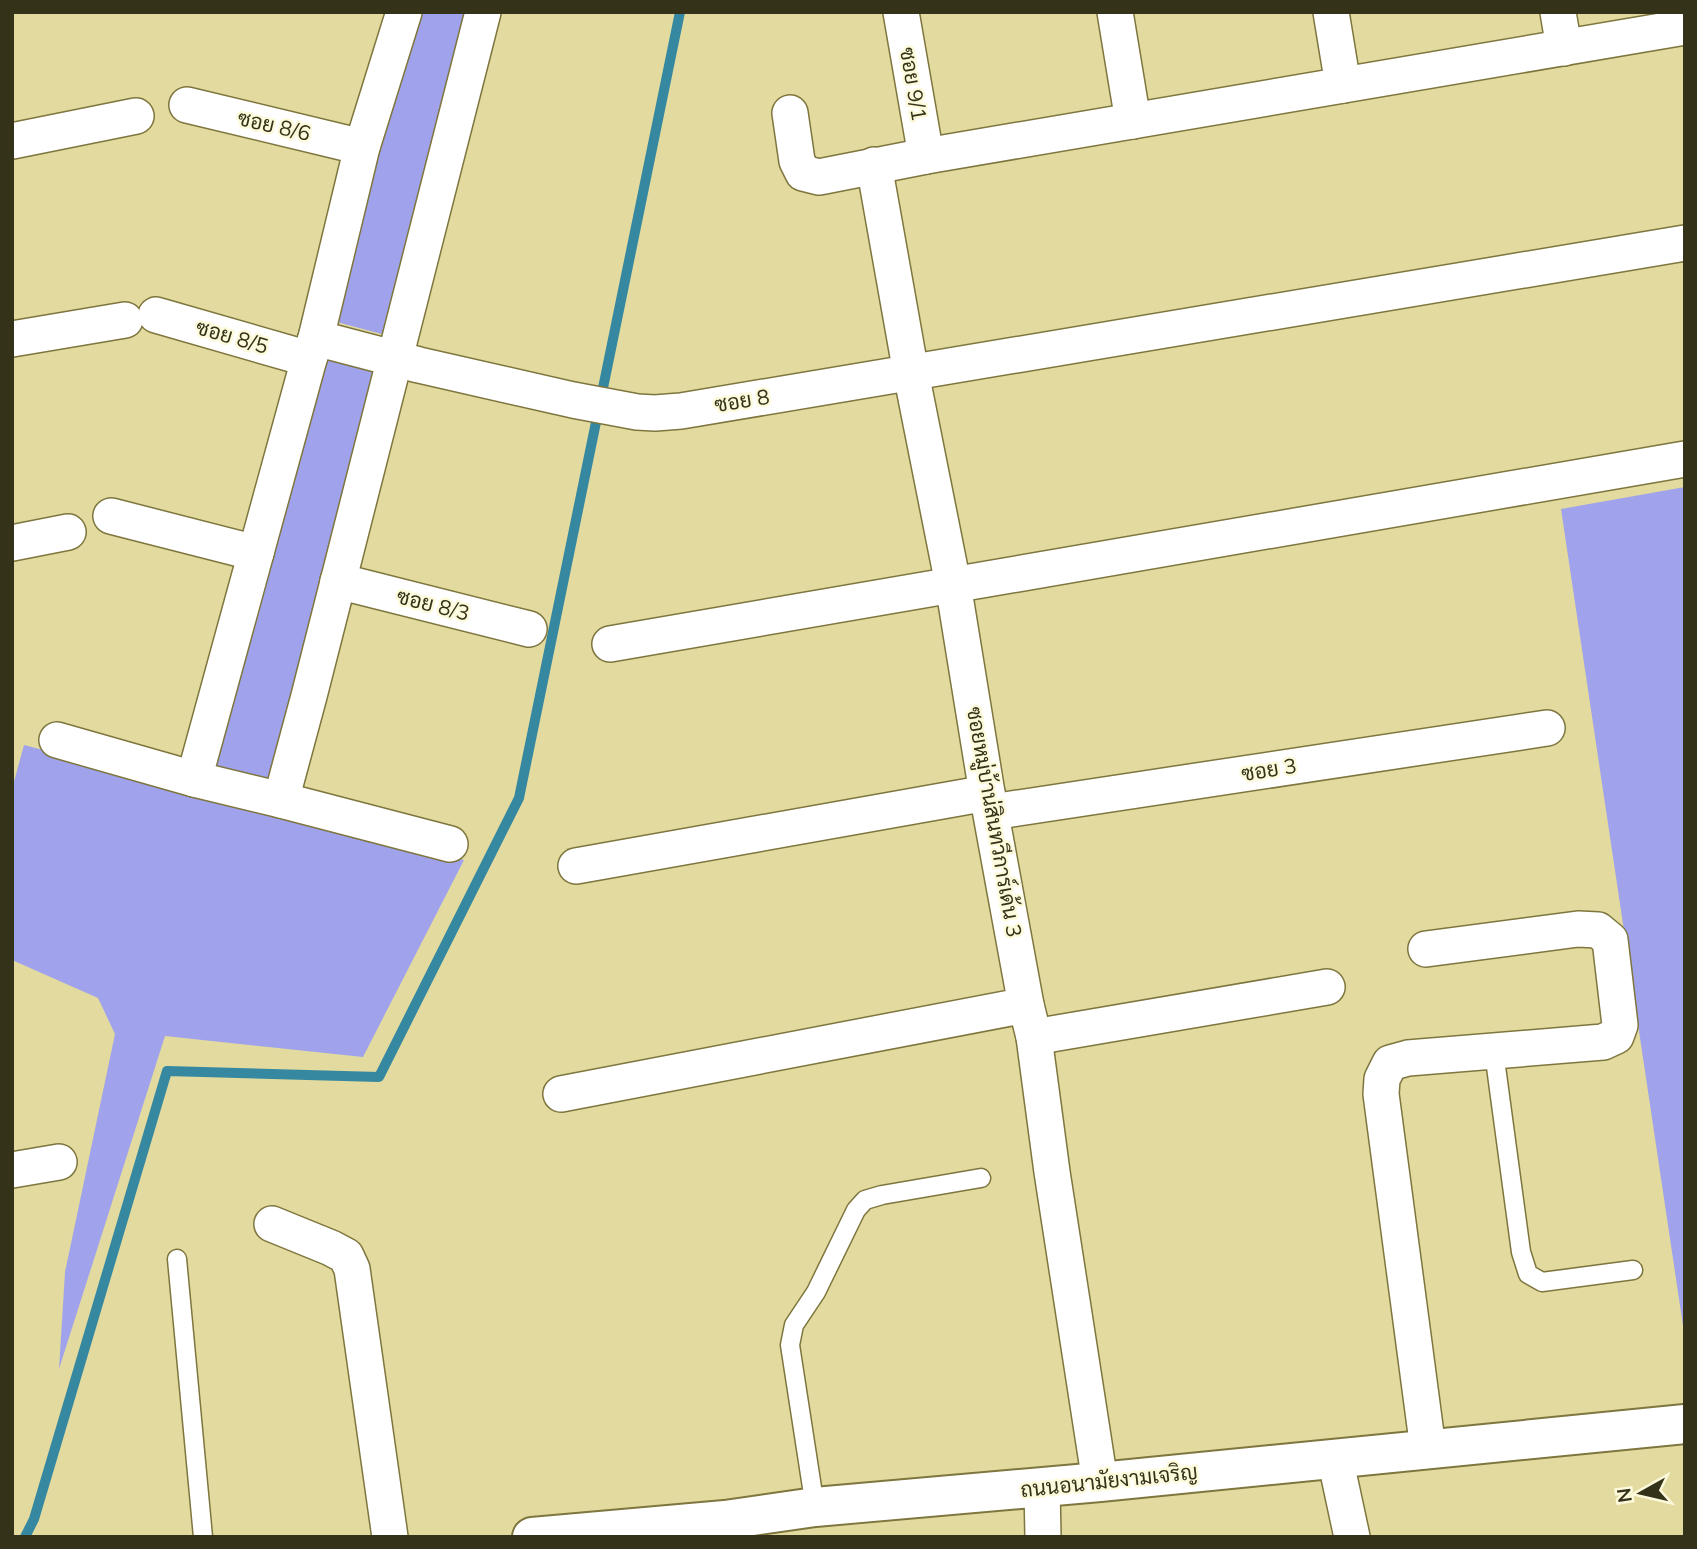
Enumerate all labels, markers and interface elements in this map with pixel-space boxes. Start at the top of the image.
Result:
street label: ซอย 9/1 [895,45,933,123]
street label: ซอย 8/6 [235,104,313,146]
street label: ซอย 8/5 [193,313,271,359]
street label: ซอย 8 [712,383,771,417]
street label: ซอย 8/3 [394,582,472,626]
street label: ซอยหมู่บ้าน่สินทวีการ์เด้น 3 [959,705,1028,940]
street label: ซอย 3 [1239,752,1298,786]
street label: ถนนอนามัยงามเจริญ [1019,1458,1199,1502]
north arrow [1606,1458,1676,1528]
text: N [1611,1487,1637,1504]

